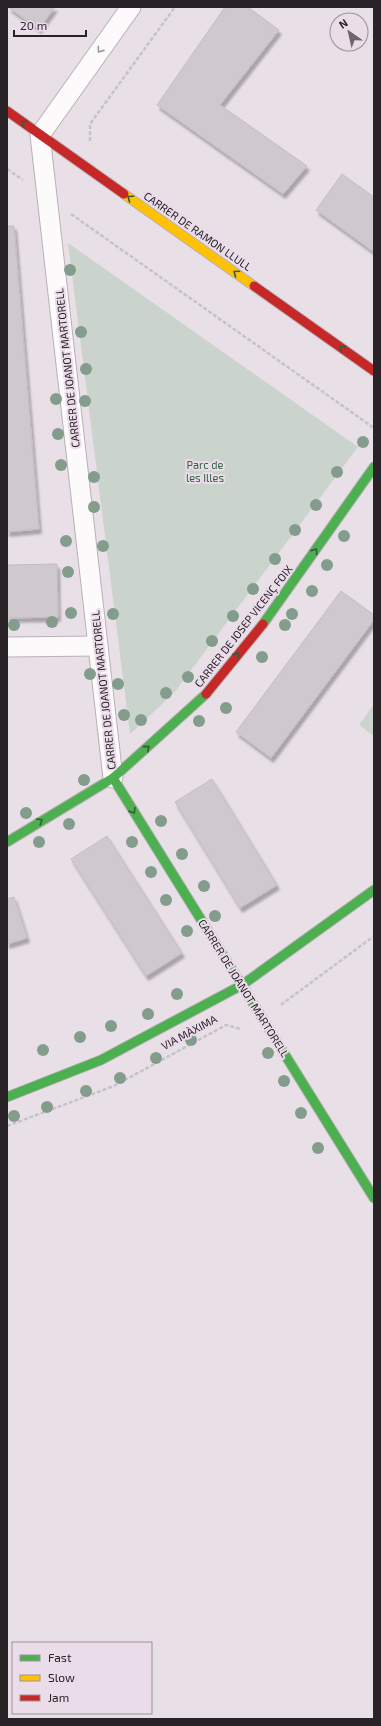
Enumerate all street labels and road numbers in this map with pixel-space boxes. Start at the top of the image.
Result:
street label: CARRER DE RAMON LLULL [142,189,255,273]
street label: CARRER DE JOANOT MARTORELL [52,287,82,448]
street label: CARRER DE JOSEP VICENÇ FOIX [191,562,296,690]
street label: CARRER DE JOANOT MARTORELL [88,609,118,770]
street label: CARRER DE JOANOT MARTORELL [196,917,292,1060]
street label: VIA MÀXIMA [159,1012,219,1052]

